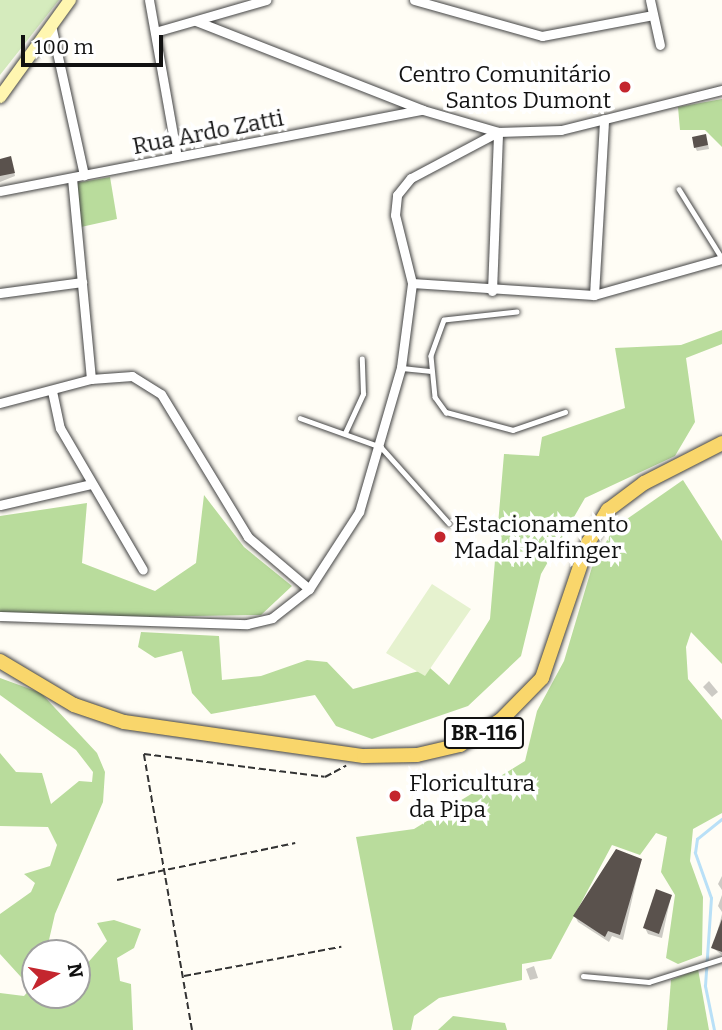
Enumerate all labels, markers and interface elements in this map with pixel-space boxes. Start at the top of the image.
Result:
scale bar [24,21,166,65]
text: 100 m [34,34,94,60]
place label: Centro Comunitário Santos Dumont [398,60,611,114]
marker: Centro Comunitário Santos Dumont [617,79,633,95]
street label: Rua Ardo Zatti [130,104,286,160]
place label: Estacionamento Madal Palfinger [454,510,629,564]
marker: Estacionamento Madal Palfinger [432,529,448,545]
road number: BR-116 [444,716,524,750]
place label: Floricultura da Pipa [409,769,535,823]
marker: Floricultura da Pipa [387,788,403,804]
north arrow [21,939,91,1009]
text: N [63,961,88,980]

